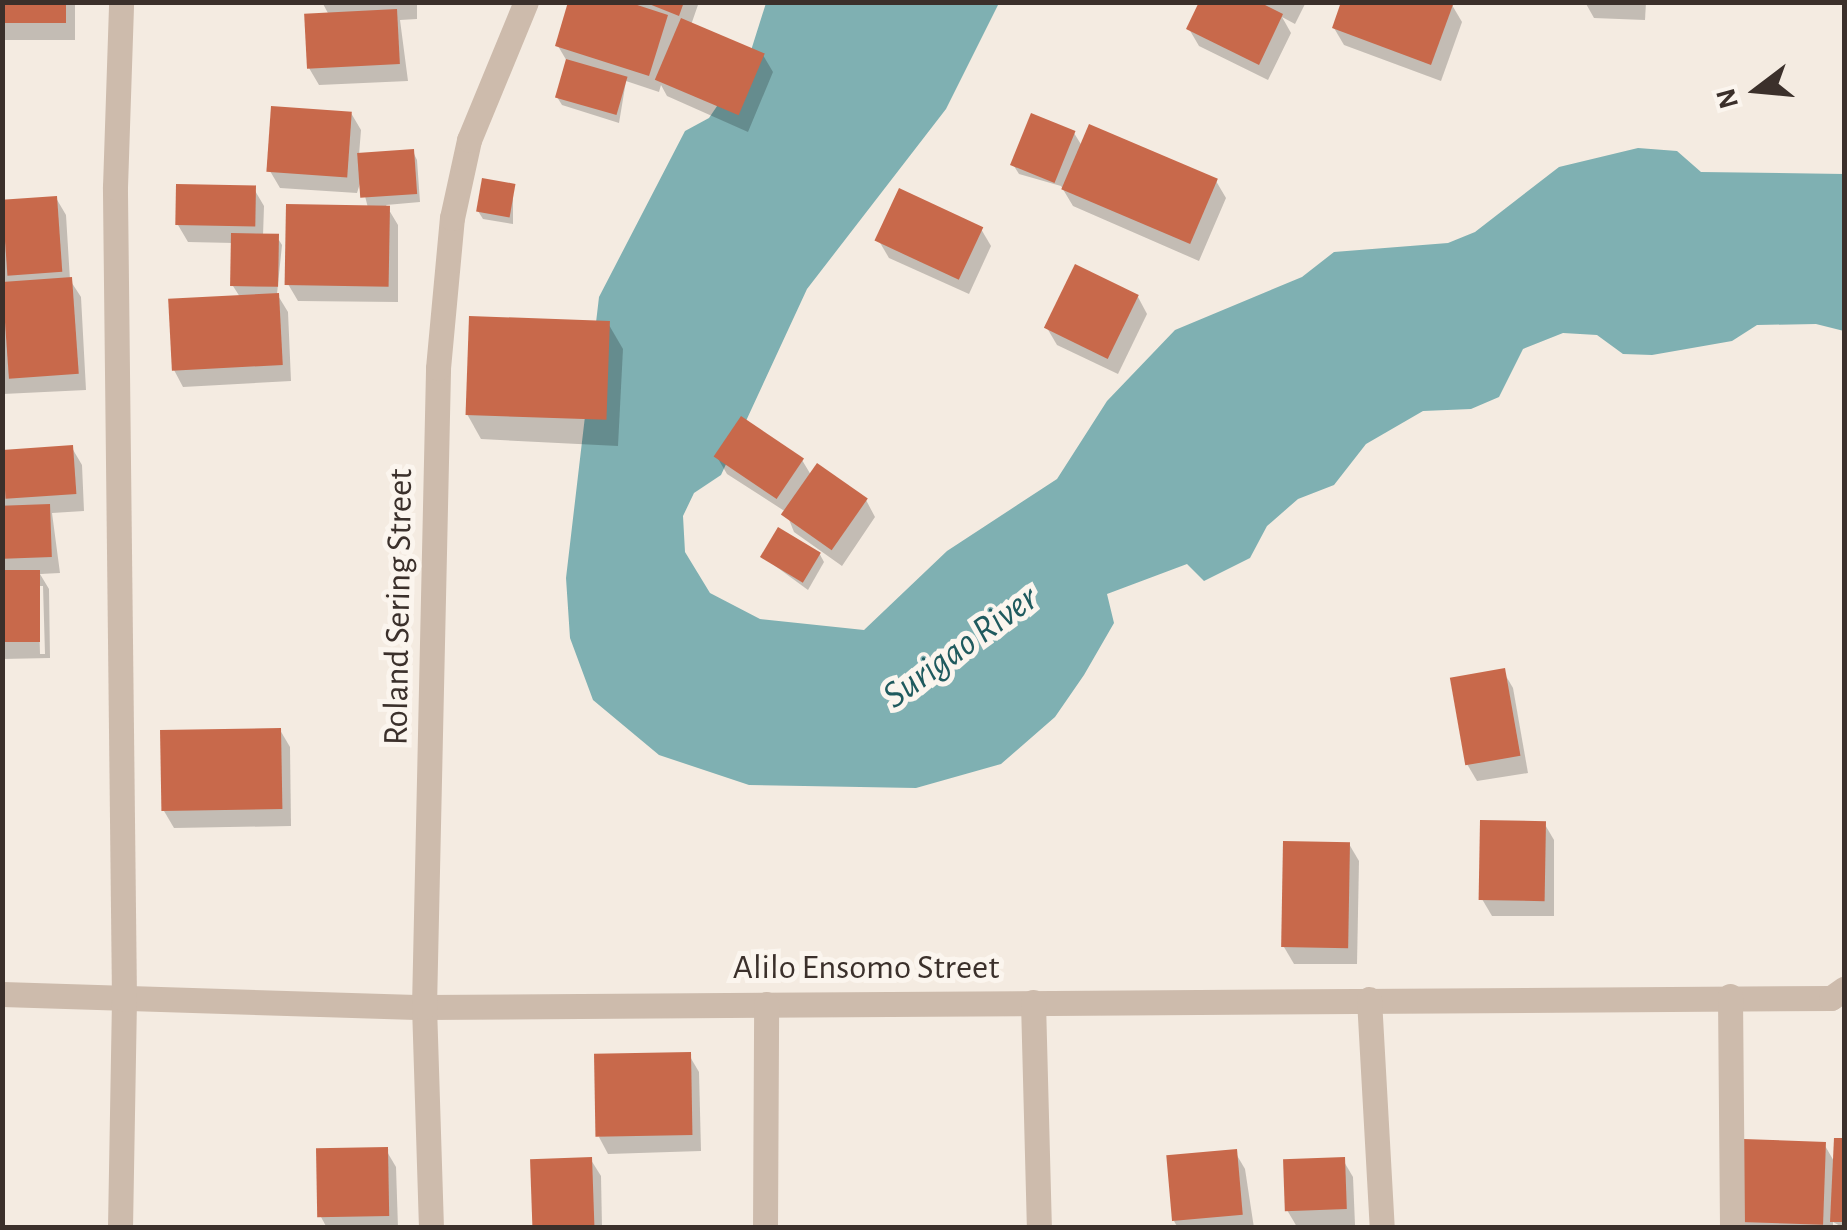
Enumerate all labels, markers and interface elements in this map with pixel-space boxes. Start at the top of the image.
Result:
north arrow [1707,40,1807,140]
text: N [1712,85,1744,111]
street label: Roland Sering Street [376,468,422,746]
water label: Surigao River [875,577,1047,719]
street label: Alilo Ensomo Street [733,947,999,989]

